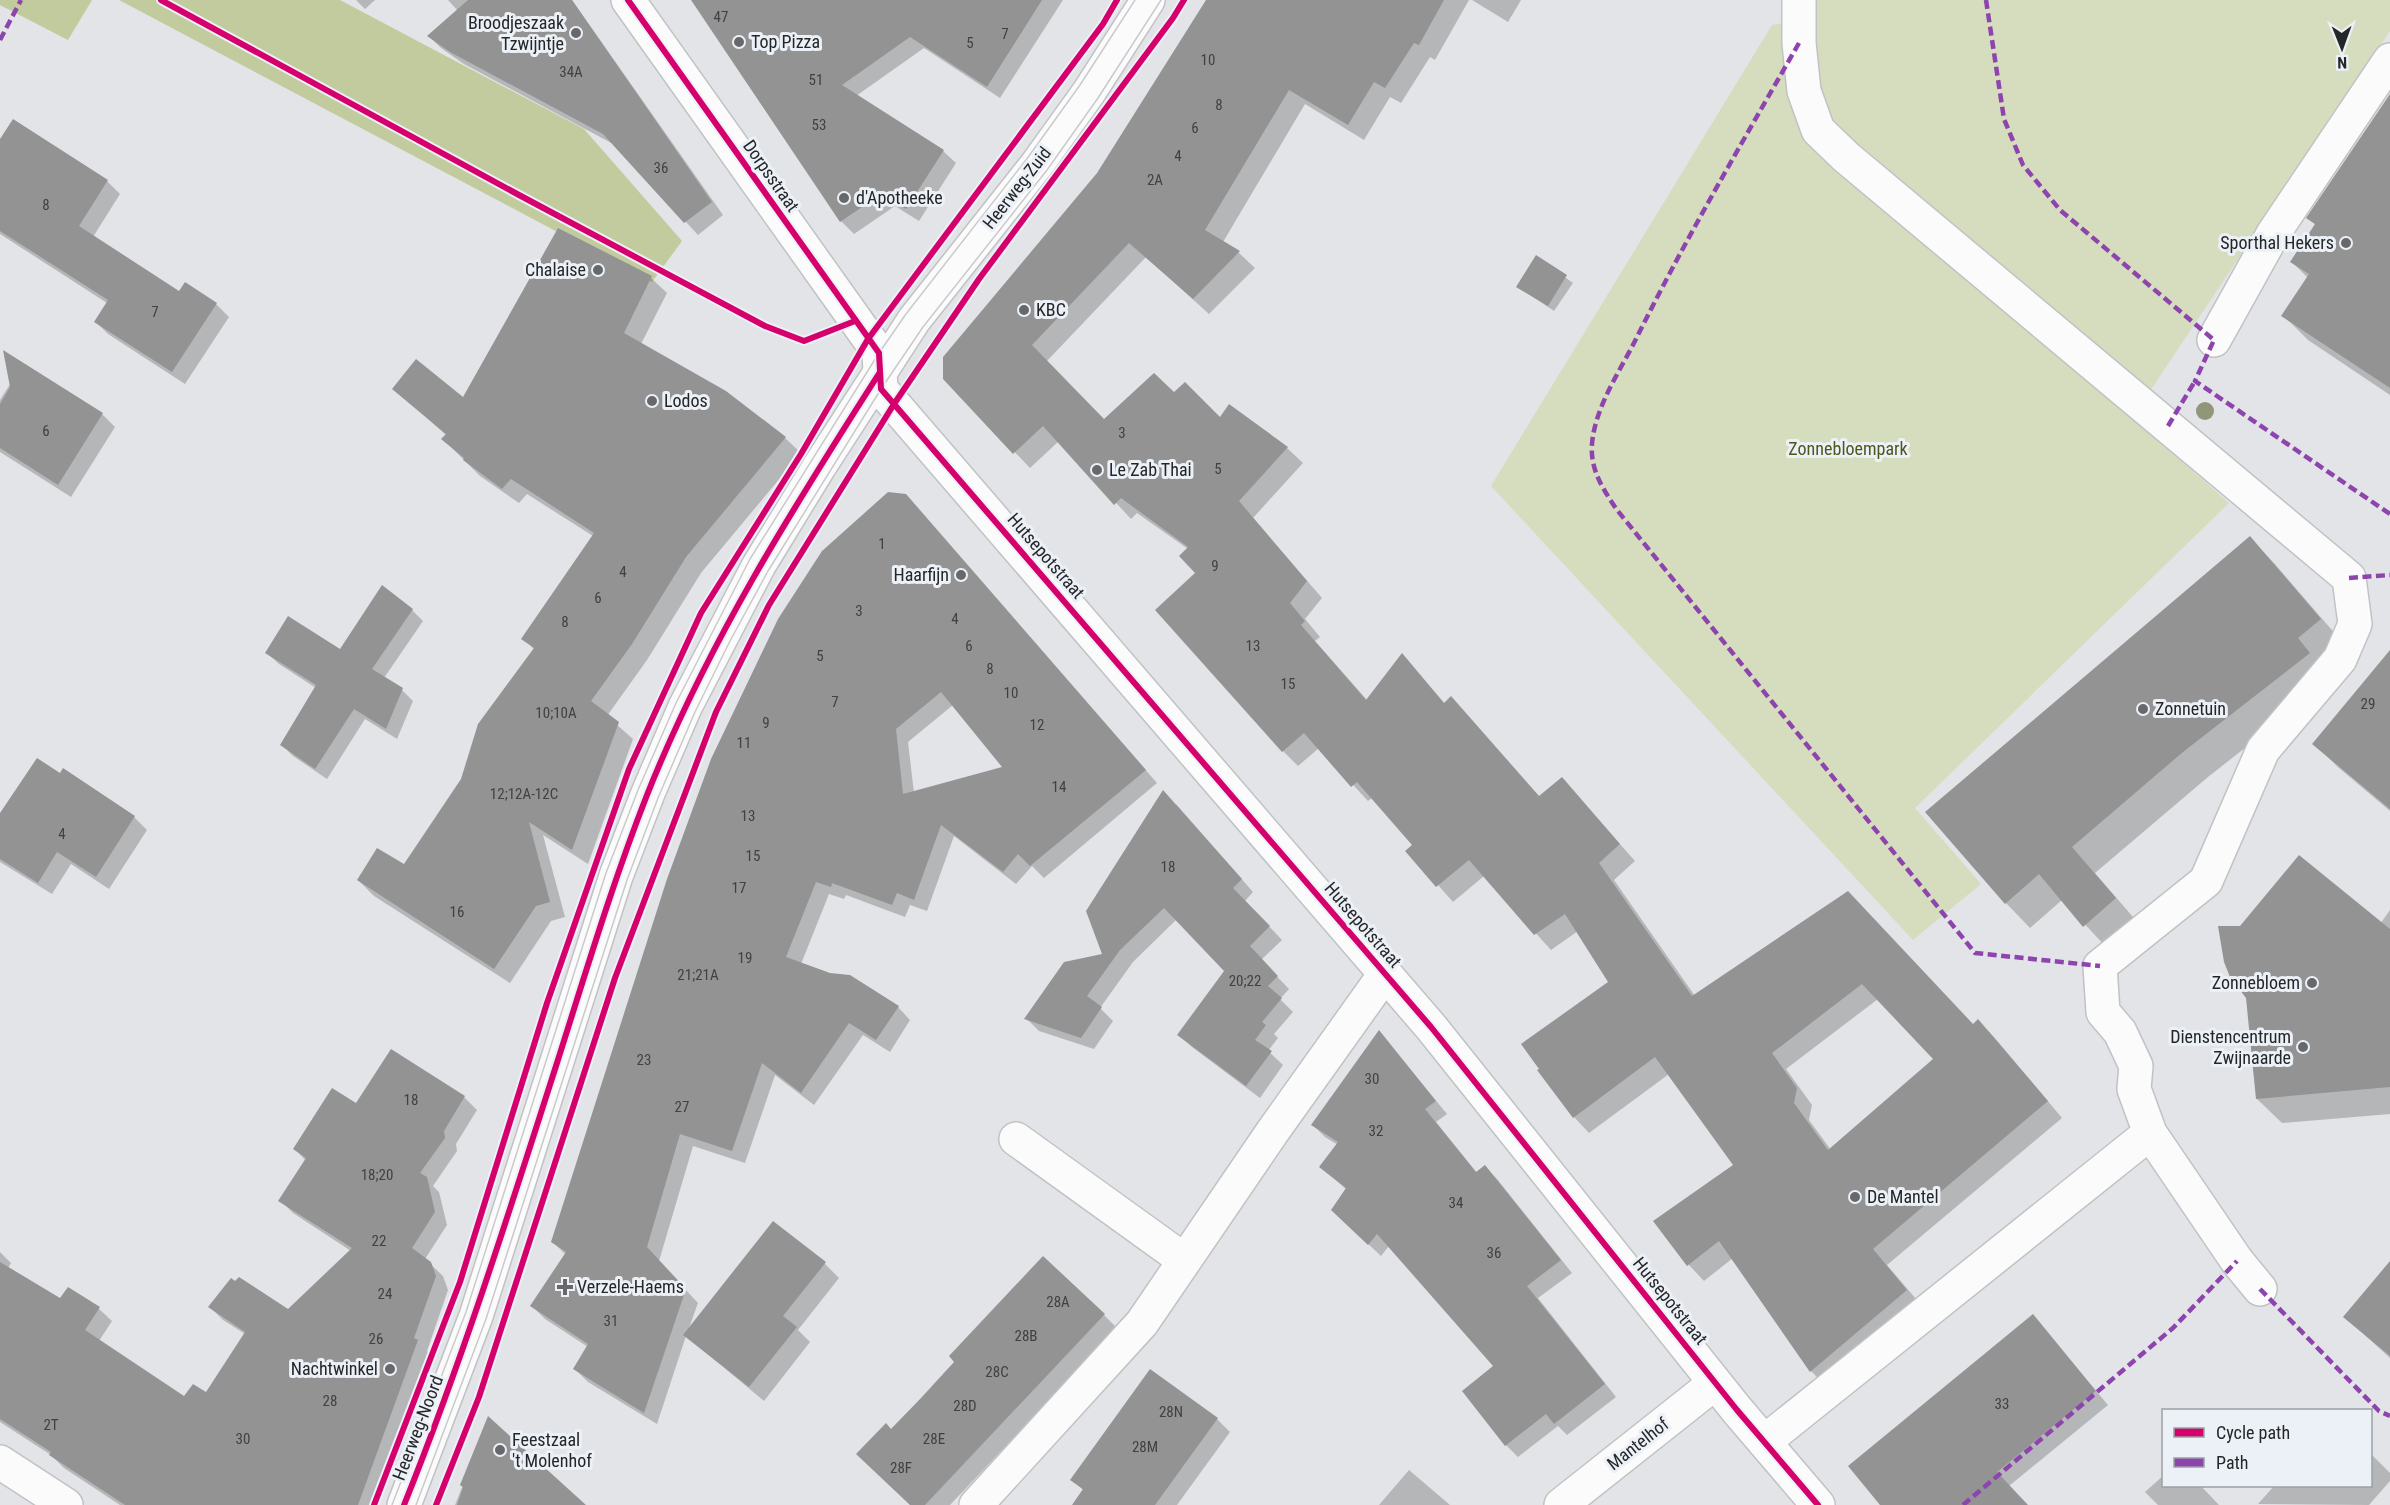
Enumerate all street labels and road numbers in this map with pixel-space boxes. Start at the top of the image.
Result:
street label: Dorpsstraat [739,136,804,216]
street label: Heerweg-Zuid [978,143,1055,233]
street label: Hutsepotstraat [1004,509,1089,603]
street label: Hutsepotstraat [1321,878,1406,972]
street label: Hutsepotstraat [1629,1253,1712,1349]
street label: Heerweg-Noord [388,1372,447,1483]
street label: Mantelhof [1603,1413,1673,1474]

